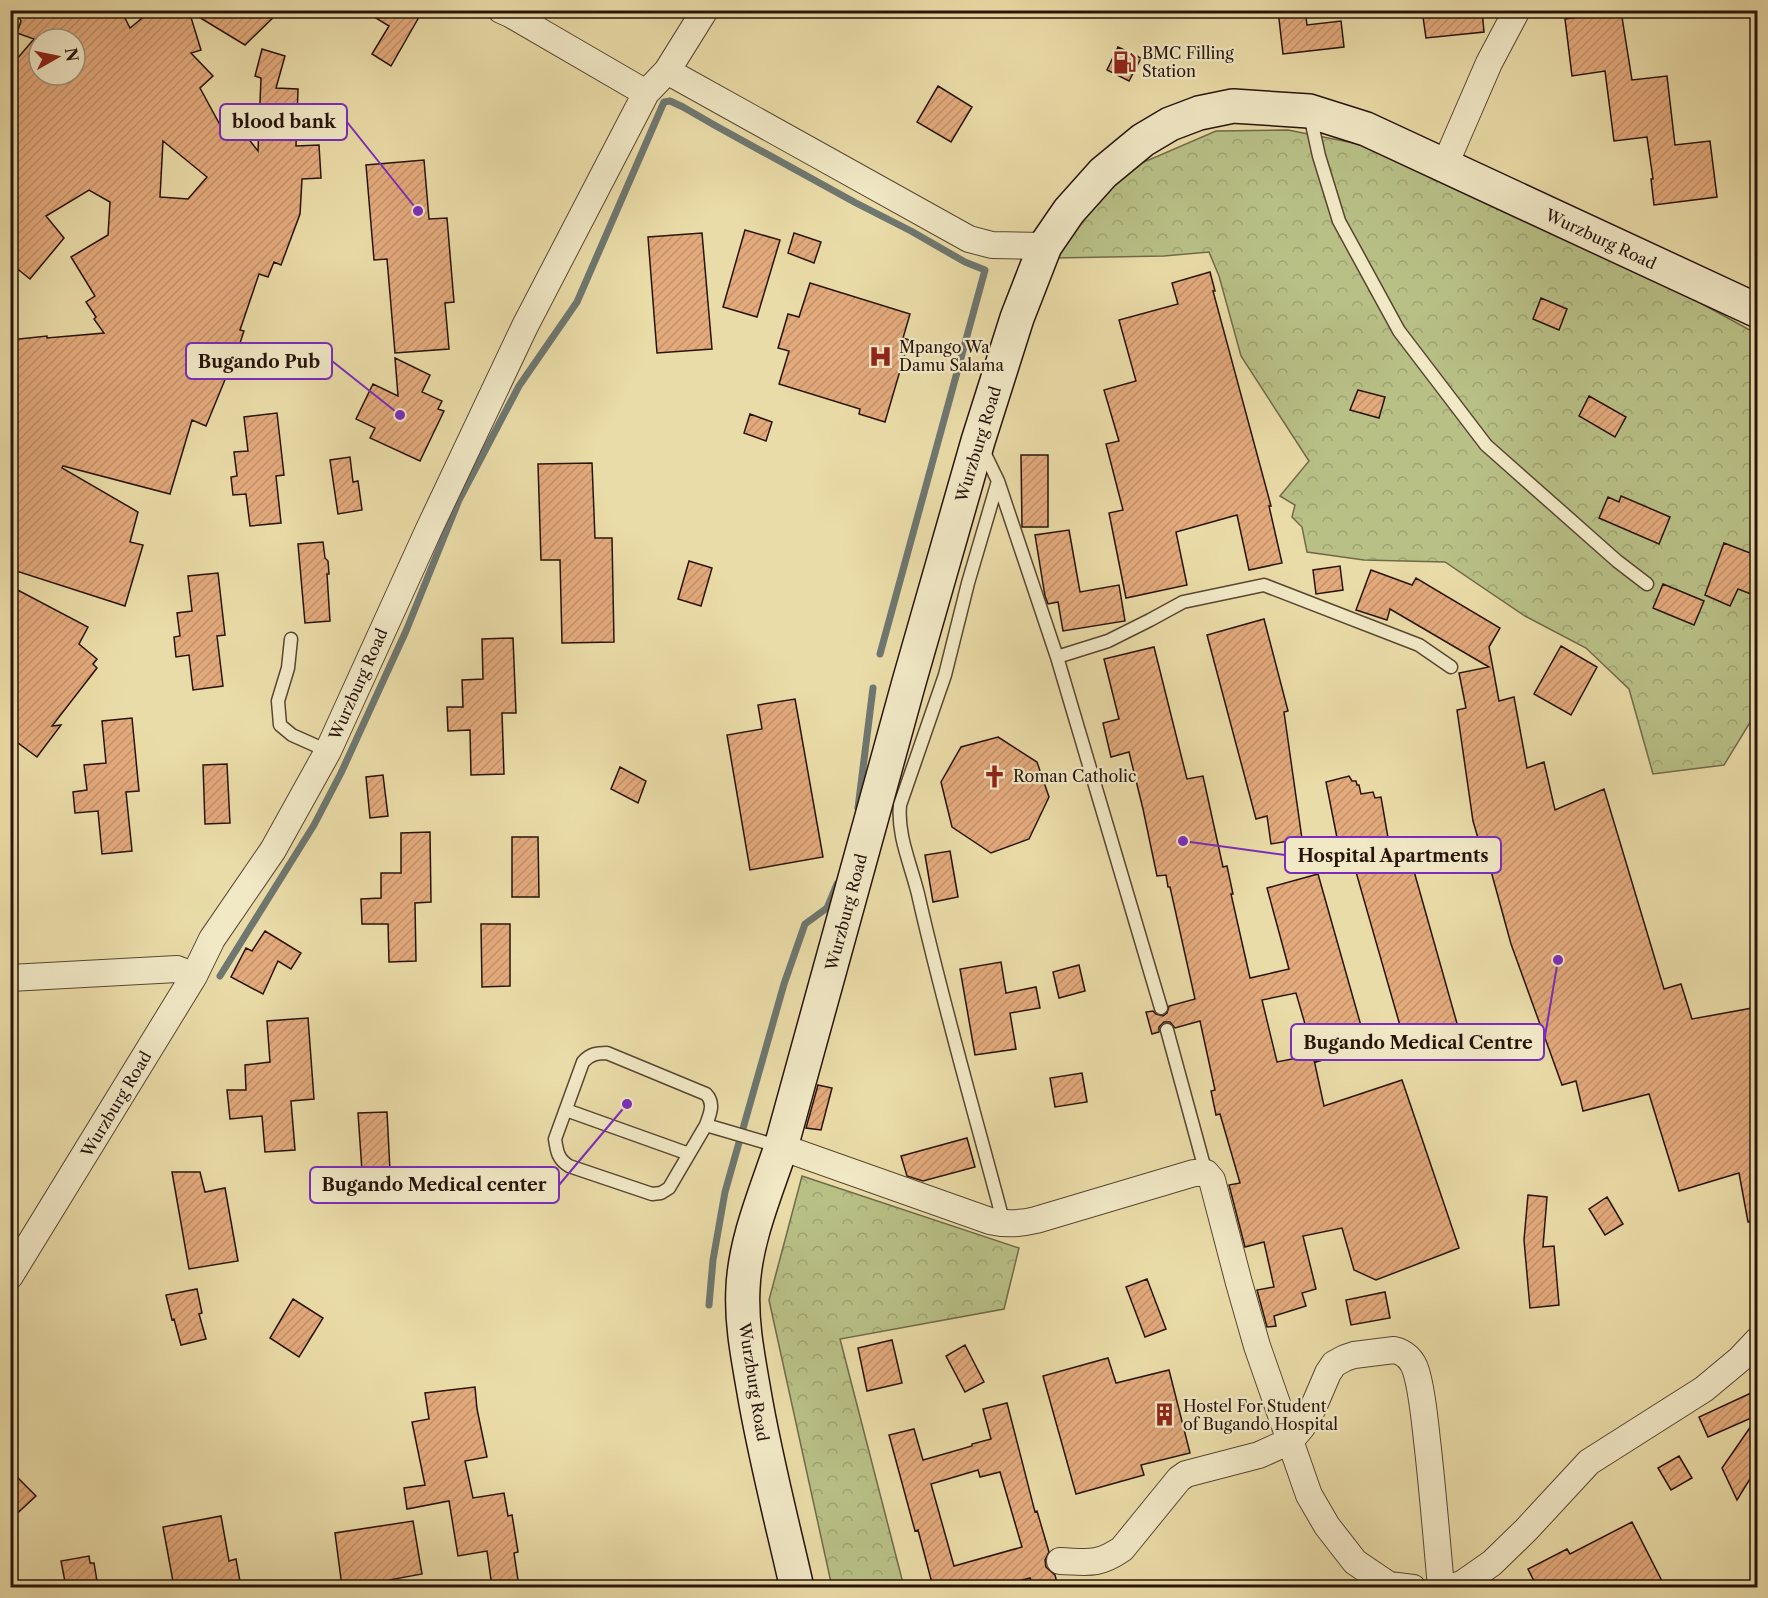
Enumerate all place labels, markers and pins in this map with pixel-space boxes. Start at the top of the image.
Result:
place label: BMC Filling Station [1142,43,1234,81]
fuel station icon: BMC Filling Station [1111,49,1137,75]
callout: blood bank [220,104,347,140]
place label: Mpango Wa Damu Salama [899,337,1004,375]
callout: Bugando Pub [186,343,332,379]
hospital icon: Mpango Wa Damu Salama [868,343,894,369]
church icon: Roman Catholic [982,763,1008,789]
place label: Roman Catholic [1013,766,1136,786]
callout: Hospital Apartments [1285,837,1501,873]
callout: Bugando Medical Centre [1291,1024,1544,1060]
callout: Bugando Medical center [310,1167,559,1203]
place label: Hostel For Student of Bugando Hospital [1183,1396,1338,1434]
building icon: Hostel For Student of Bugando Hospital [1152,1402,1178,1428]

